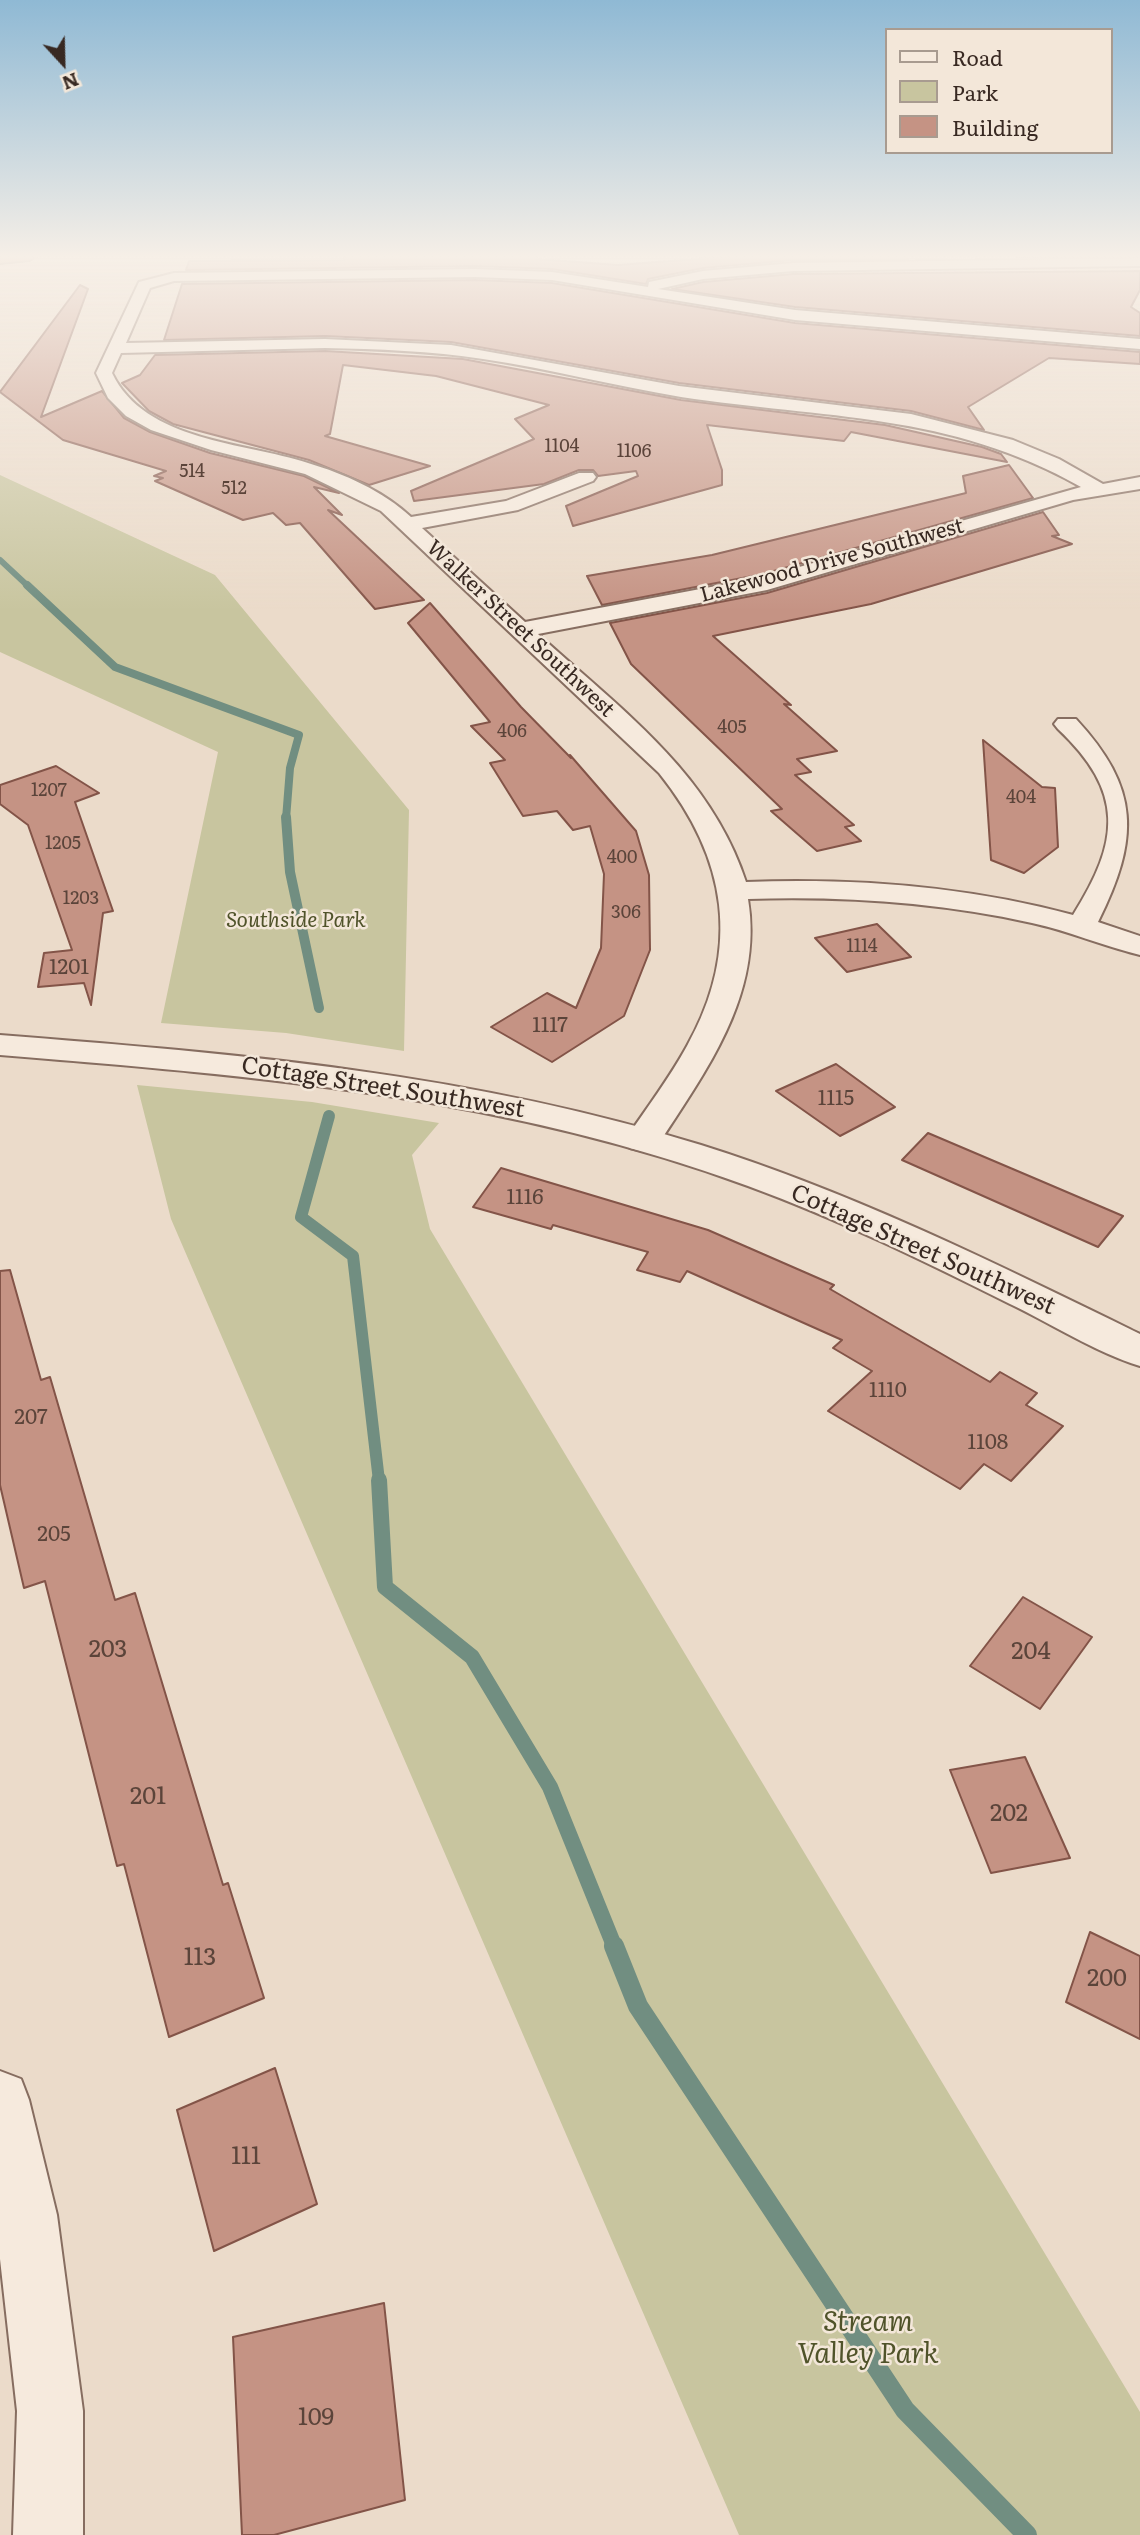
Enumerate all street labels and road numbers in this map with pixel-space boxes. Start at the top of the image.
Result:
street label: Lakewood Drive Southwest [697,514,967,608]
street label: Walker Street Southwest [421,535,619,723]
street label: Cottage Street Southwest [239,1051,527,1125]
street label: Cottage Street Southwest [786,1179,1060,1321]

